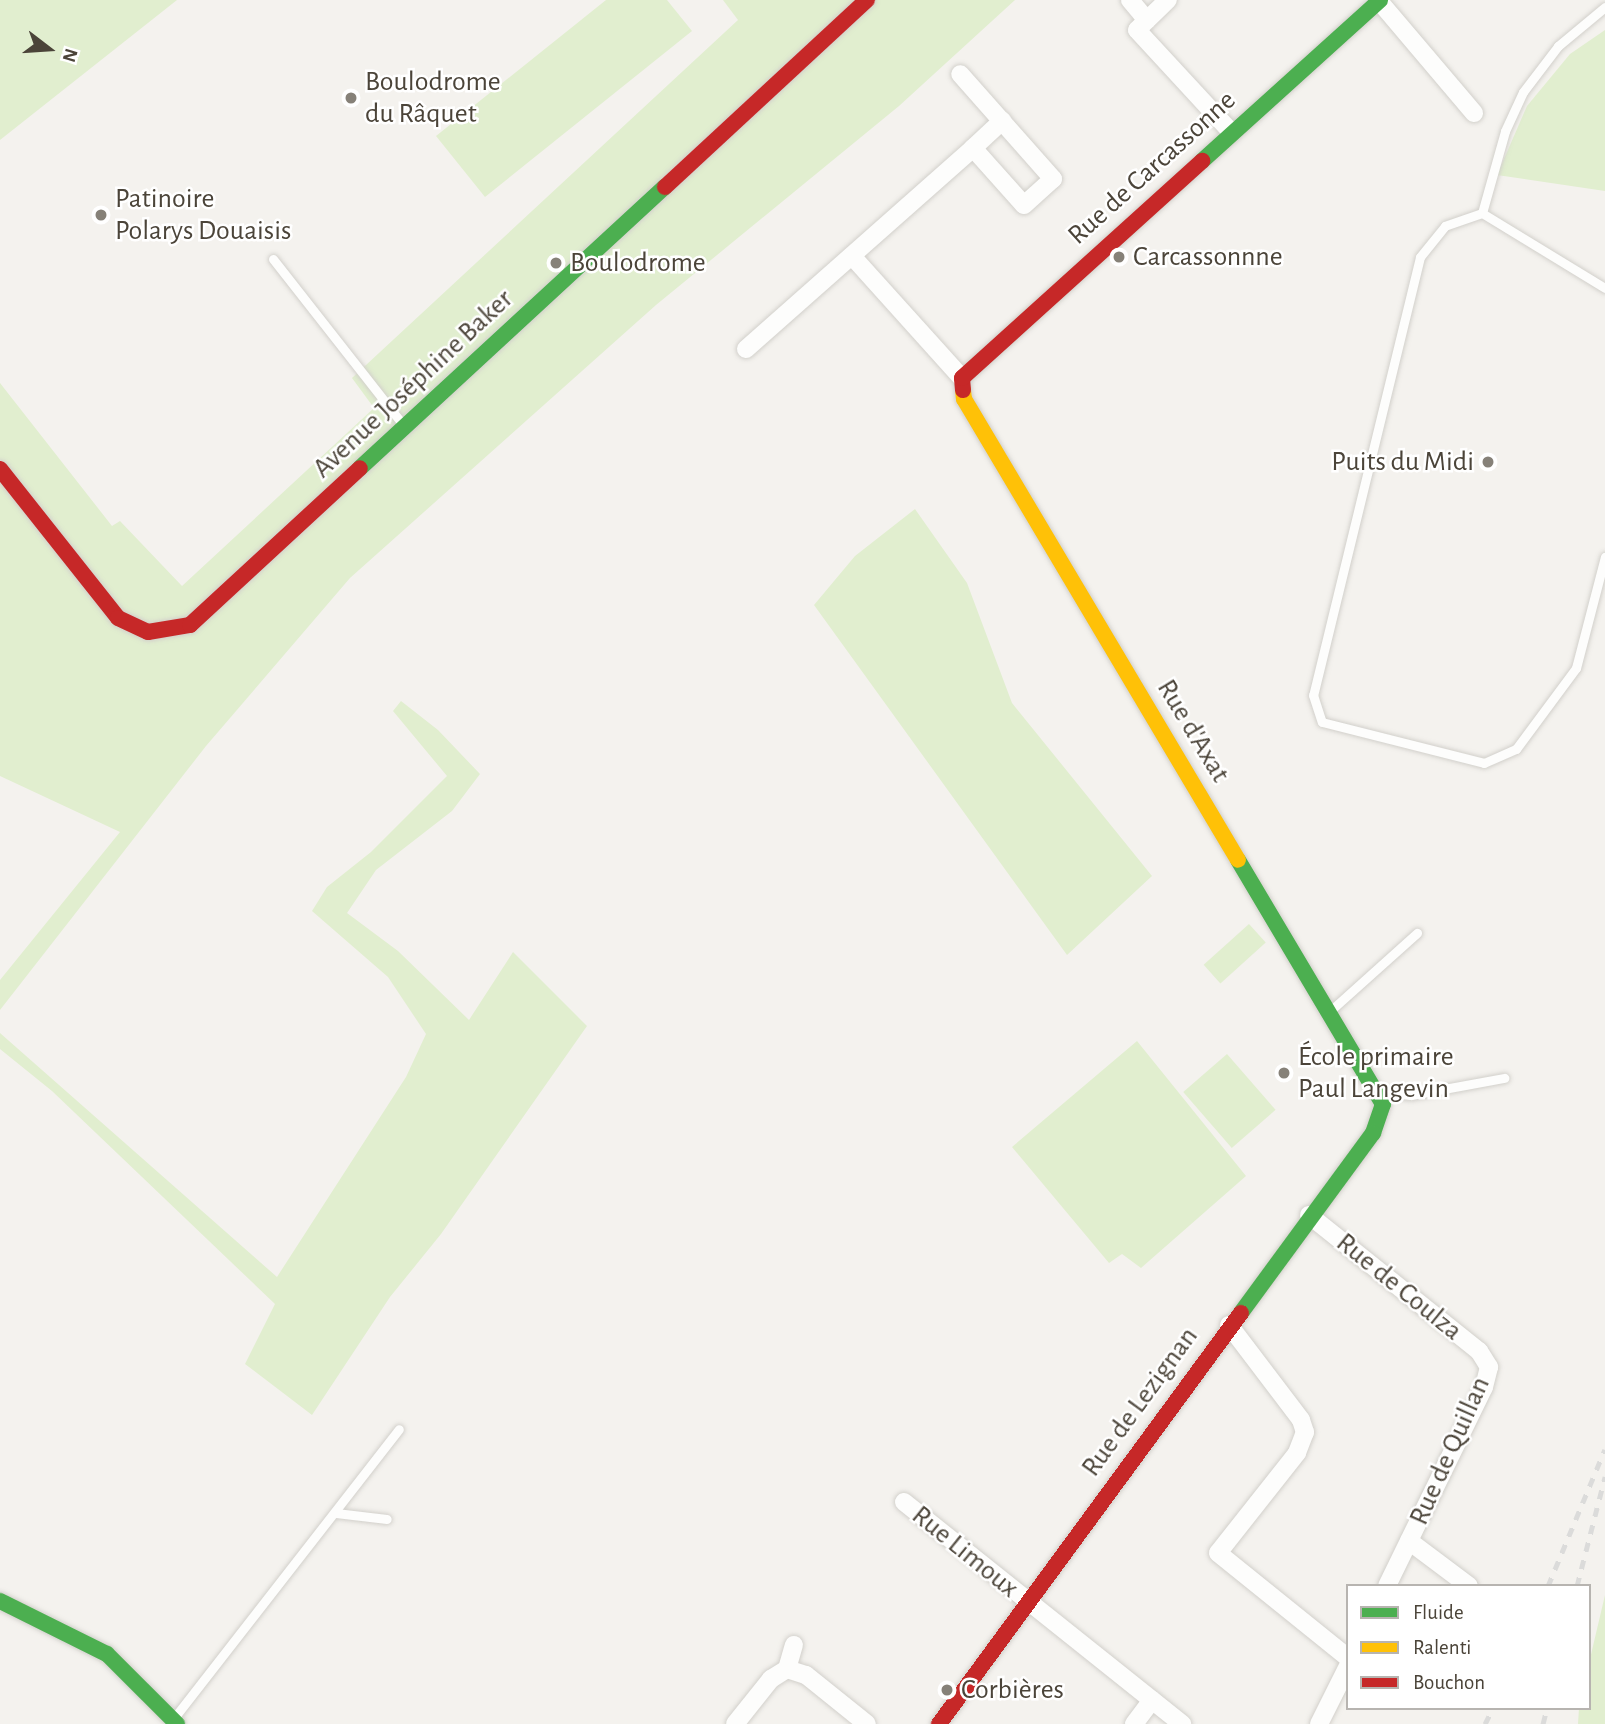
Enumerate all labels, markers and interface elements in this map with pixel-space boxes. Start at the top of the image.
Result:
north arrow [14,14,84,84]
text: N [59,46,81,64]
place label: Boulodrome du Râquet [365,65,501,131]
street label: Rue de Carcassonne [1061,84,1243,252]
marker: Boulodrome du Râquet [343,90,359,106]
place label: Patinoire Polarys Douaisis [115,182,291,248]
marker: Patinoire Polarys Douaisis [93,207,109,223]
place label: Carcassonnne [1133,240,1283,274]
place label: Boulodrome [570,246,706,280]
marker: Carcassonnne [1111,249,1127,265]
marker: Boulodrome [548,255,564,271]
street label: Avenue Joséphine Baker [306,283,520,485]
place label: Puits du Midi [1331,445,1474,479]
marker: Puits du Midi [1480,454,1496,470]
street label: Rue d'Axat [1149,674,1237,788]
place label: École primaire Paul Langevin [1298,1040,1454,1106]
marker: École primaire Paul Langevin [1276,1065,1292,1081]
street label: Rue de Coulza [1329,1226,1469,1348]
street label: Rue de Lezignan [1075,1321,1205,1483]
street label: Rue de Quillan [1402,1372,1498,1530]
street label: Rue Limoux [905,1499,1025,1605]
legend [1346,1584,1591,1710]
text: Fluide [1413,1602,1464,1623]
text: Ralenti [1413,1637,1471,1658]
text: Bouchon [1413,1672,1485,1693]
place label: Corbières [961,1673,1064,1707]
marker: Corbières [939,1682,955,1698]

